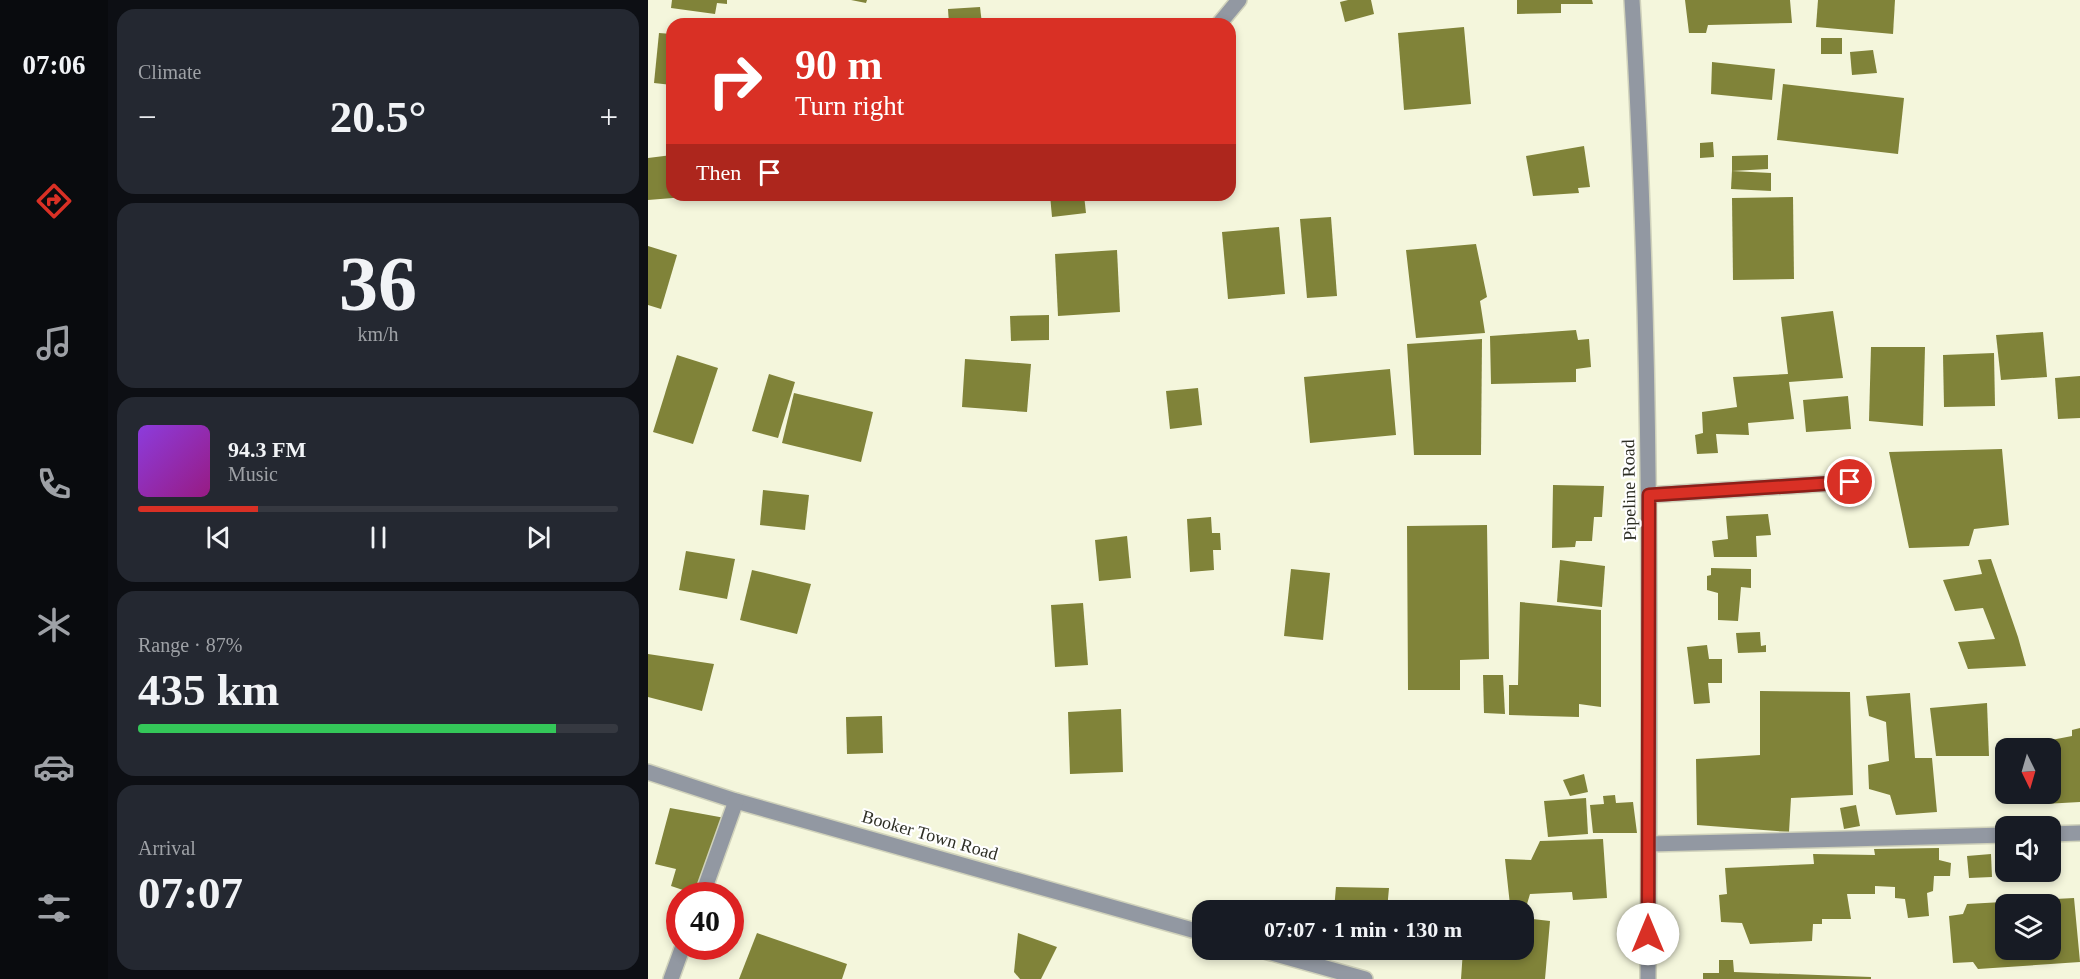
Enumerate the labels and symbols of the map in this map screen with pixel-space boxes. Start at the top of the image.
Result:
street label: Pipeline Road [1618,439,1640,541]
pin [1824,456,1875,507]
north arrow [1995,738,2061,804]
street label: Booker Town Road [860,806,1000,864]
speed limit sign: 40 [666,882,744,960]
position arrow [1616,902,1680,966]

